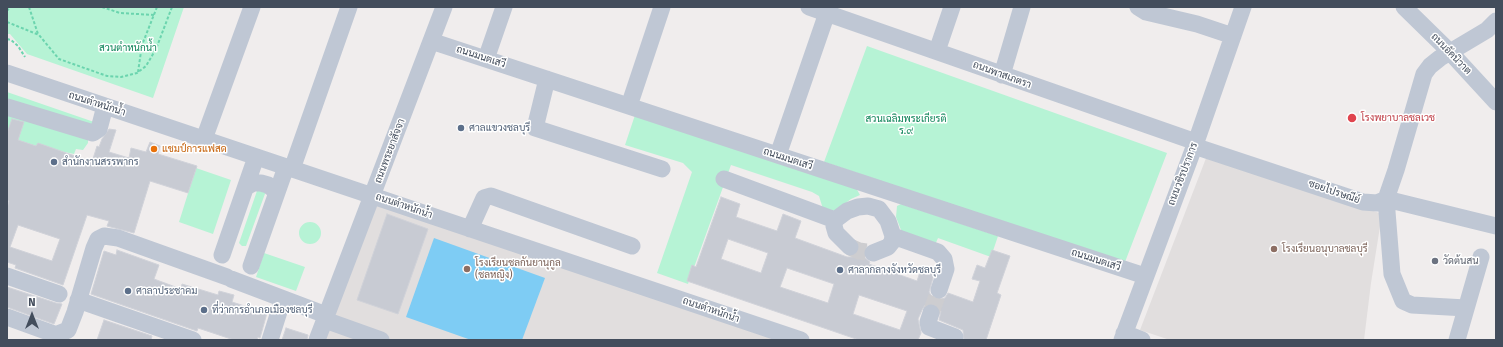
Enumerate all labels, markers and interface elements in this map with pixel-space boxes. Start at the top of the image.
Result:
street label: ถนนอัคนิวาต [1428,31,1474,77]
park label: สวนตำหนักน้ำ [99,42,157,54]
street label: ถนนมนตเสวี [455,43,507,71]
street label: ถนนพาสเภตรา [971,59,1033,91]
street label: ถนนตำหนักน้ำ [67,89,127,119]
marker: โรงพยาบาลชลเวช [1346,112,1358,124]
place label: โรงพยาบาลชลเวช [1361,112,1435,124]
park label: สวนเฉลิมพระเกียรติ ร.๙ [866,113,946,136]
street label: ถนนพระยาสัจจา [372,117,408,185]
place label: ศาลแขวงชลบุรี [469,122,530,134]
marker: ศาลแขวงชลบุรี [456,123,466,133]
street label: ถนนวชิรปราการ [1166,141,1200,207]
place label: แชมป์การแฟสด [162,143,227,155]
marker: แชมป์การแฟสด [149,144,159,154]
street label: ถนนมนตเสวี [762,145,814,173]
place label: สำนักงานสรรพากร [62,156,139,168]
marker: สำนักงานสรรพากร [49,157,59,167]
street label: ซอยไปรษณีย์ [1307,178,1361,206]
street label: ถนนตำหนักน้ำ [374,191,434,221]
place label: โรงเรียนอนุบาลชลบุรี [1282,243,1368,255]
marker: โรงเรียนอนุบาลชลบุรี [1269,244,1279,254]
street label: ถนนมนตเสวี [1070,246,1122,274]
place label: วัดต้นสน [1443,255,1479,267]
marker: วัดต้นสน [1430,256,1440,266]
place label: โรงเรียนชลกันยานุกูล (ชลหญิง) [475,257,561,280]
marker: โรงเรียนชลกันยานุกูล (ชลหญิง) [462,264,472,274]
place label: ศาลากลางจังหวัดชลบุรี [848,264,941,276]
marker: ศาลากลางจังหวัดชลบุรี [835,265,845,275]
place label: ศาลาประชาคม [136,285,197,297]
marker: ศาลาประชาคม [123,286,133,296]
north arrow [12,295,52,335]
street label: ถนนตำหนักน้ำ [681,295,741,325]
text: N [28,296,36,309]
place label: ที่ว่าการอำเภอเมืองชลบุรี [212,304,313,316]
marker: ที่ว่าการอำเภอเมืองชลบุรี [199,305,209,315]

